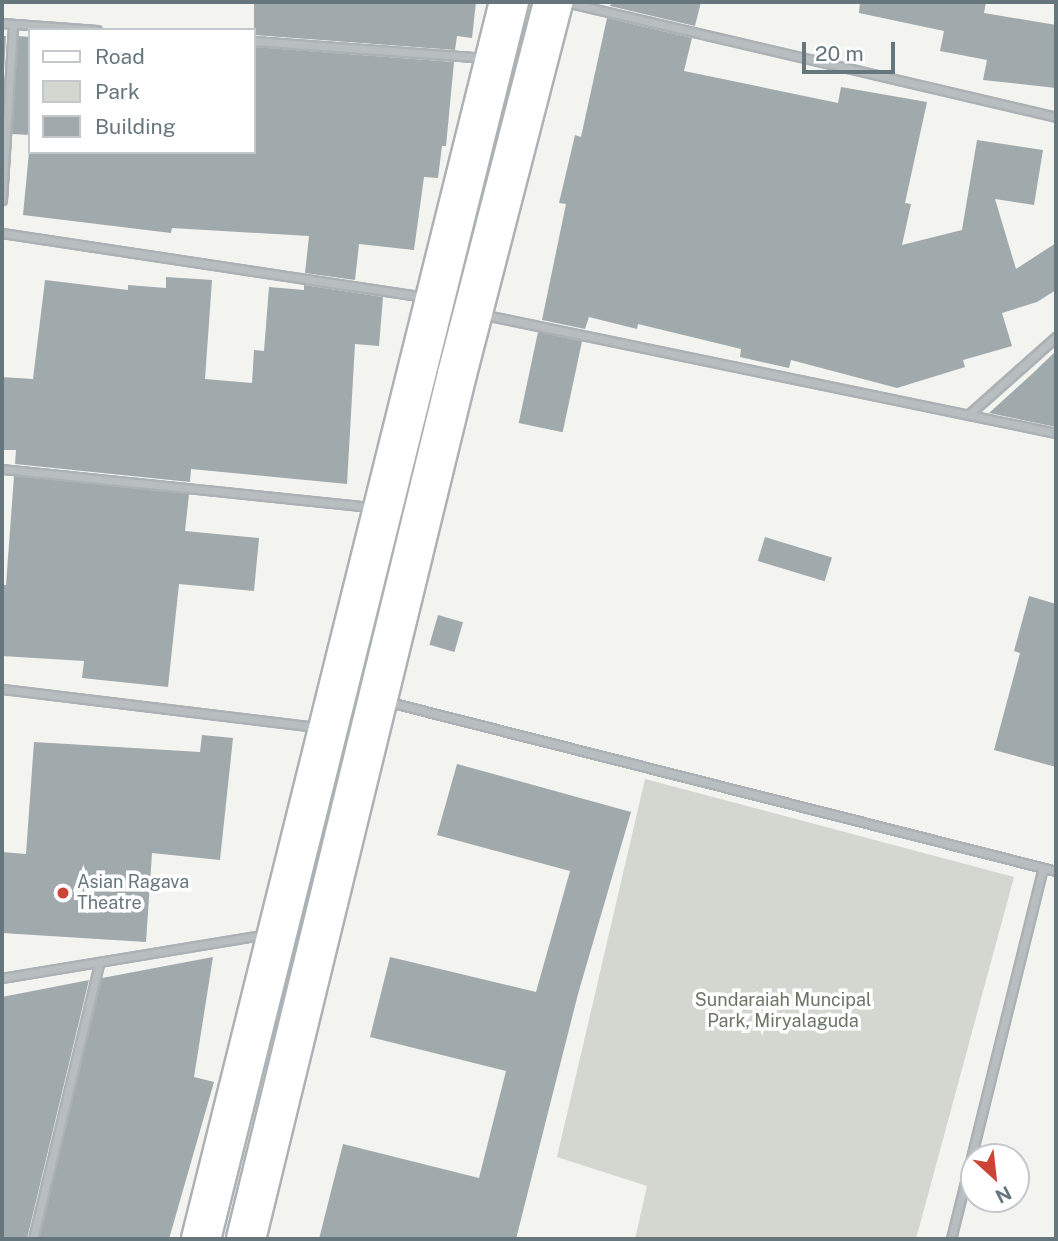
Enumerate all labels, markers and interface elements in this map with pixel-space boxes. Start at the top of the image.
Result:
legend [28,28,256,154]
scale bar [806,28,899,72]
text: 20 m [815,41,864,66]
text: Road [95,44,145,69]
text: Park [95,79,140,104]
text: Building [95,114,176,139]
place label: Asian Ragava Theatre [77,872,189,914]
marker: Asian Ragava Theatre [55,885,71,901]
park label: Sundaraiah Muncipal Park, Miryalaguda [695,990,871,1032]
north arrow [960,1143,1030,1213]
text: N [992,1182,1015,1208]

